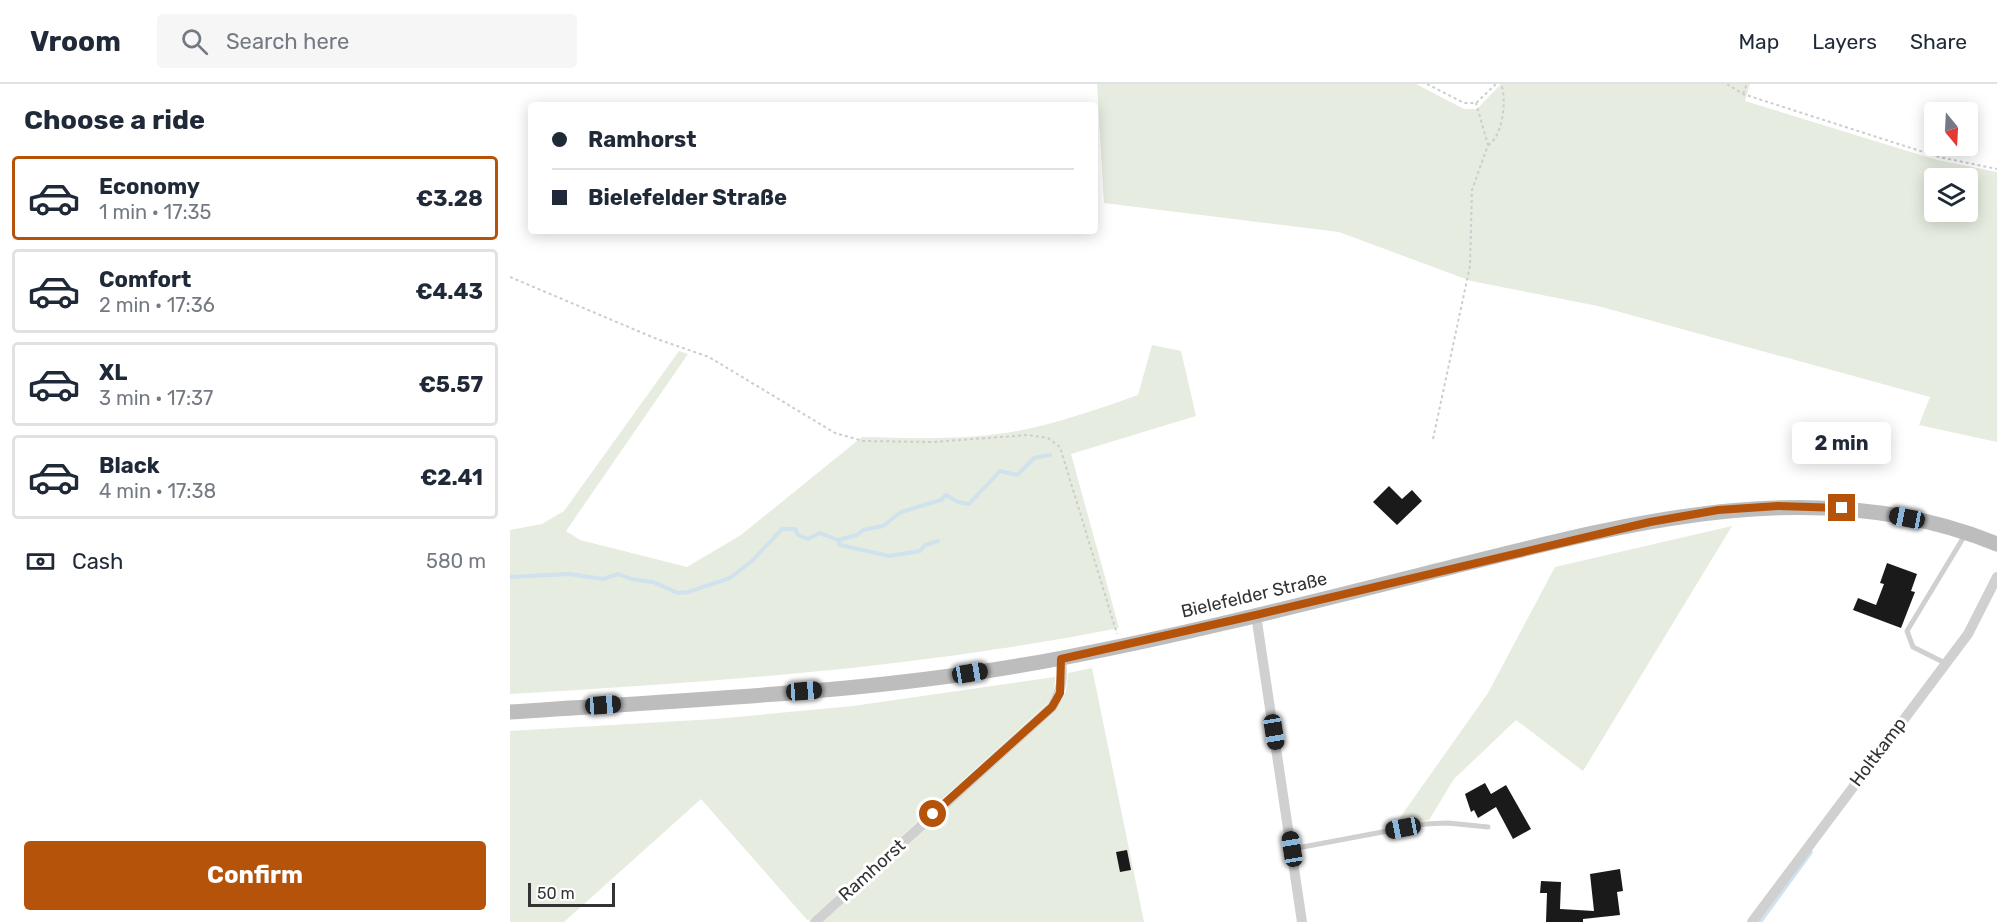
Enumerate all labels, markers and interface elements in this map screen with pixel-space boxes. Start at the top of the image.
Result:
search box [157,14,577,68]
text: Vroom [30,25,121,58]
icon: search [178,25,211,58]
text: Search here [226,28,349,55]
text: Map [1738,29,1779,54]
text: Layers [1812,29,1877,54]
text: Share [1910,29,1967,54]
north arrow [1924,102,1978,156]
map controls [1924,102,1978,222]
text: Choose a ride [24,104,205,136]
text: Ramhorst [588,126,696,153]
button: layers [1924,168,1978,222]
icon: car [27,171,81,225]
text: Economy [99,173,200,200]
text: Bielefelder Straße [588,184,787,211]
text: €3.28 [416,185,483,212]
text: 1 min · 17:35 [99,200,211,224]
icon: car [27,264,81,318]
text: Comfort [99,266,191,293]
text: €4.43 [415,278,483,305]
text: 2 min · 17:36 [99,293,215,317]
icon: car [27,357,81,411]
text: XL [99,359,127,386]
text: €5.57 [419,371,483,398]
text: 3 min · 17:37 [99,386,213,410]
callout: 2 min [1792,421,1892,463]
text: 2 min [1814,431,1869,455]
icon: car [27,450,81,504]
text: Black [99,452,160,479]
text: €2.41 [420,464,483,491]
text: 4 min · 17:38 [99,479,216,503]
route end [1828,494,1855,521]
car [1888,506,1926,530]
icon: cash [24,545,57,578]
text: Cash [72,548,123,575]
text: 580 m [426,549,486,573]
street label: Bielefelder Straße [1179,567,1329,623]
car [951,661,989,685]
car [785,681,823,701]
car [584,695,622,715]
car [1262,713,1286,751]
street label: Holtkamp [1845,713,1911,791]
route start [919,800,946,827]
car [1384,816,1422,840]
car [1280,830,1304,868]
street label: Ramhorst [834,834,910,906]
button: Confirm [24,841,486,910]
scale bar [528,880,615,908]
text: 50 m [537,884,575,903]

